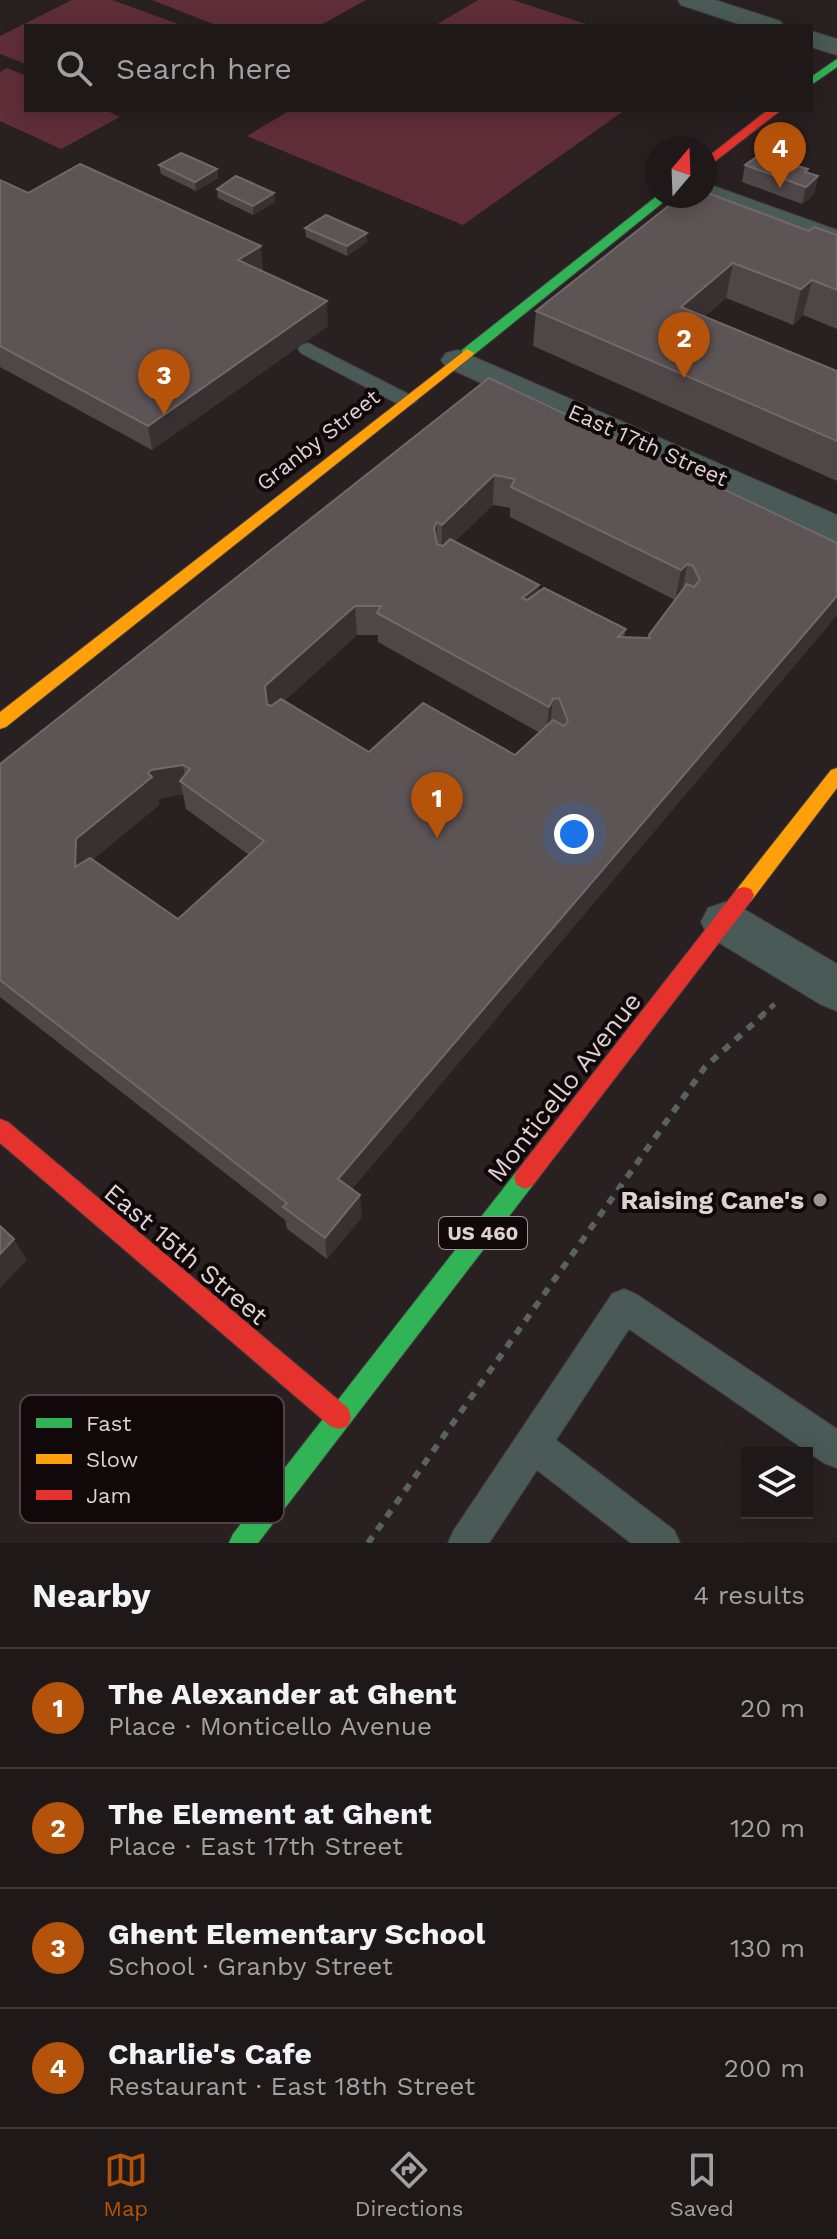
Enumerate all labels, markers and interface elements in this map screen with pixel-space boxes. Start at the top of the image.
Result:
search box [24,24,813,112]
icon: search [52,46,96,90]
text: Search here [116,51,292,86]
pin: 4 [754,122,806,188]
north arrow [645,136,717,208]
pin: 2 [658,312,710,378]
pin: 3 [138,349,190,415]
street label: Granby Street [252,384,384,496]
street label: East 17th Street [564,399,732,491]
pin: 1 [411,772,463,838]
your location [554,814,594,854]
street label: Monticello Avenue [481,986,647,1188]
street label: East 15th Street [98,1177,274,1331]
place label: Raising Cane's [620,1185,804,1215]
marker: Raising Cane's [811,1191,829,1209]
road number: US 460 [439,1217,527,1249]
legend [20,1395,284,1523]
text: Fast [86,1411,132,1436]
text: Slow [86,1447,138,1472]
map controls [741,1447,813,1519]
button: layers [741,1447,813,1519]
text: Jam [86,1483,131,1508]
text: Nearby [32,1575,151,1615]
text: 4 results [693,1580,805,1610]
text: The Alexander at Ghent [108,1676,456,1711]
text: 1 [52,1693,64,1723]
text: 20 m [740,1693,805,1723]
text: Place · Monticello Avenue [108,1711,432,1741]
text: The Element at Ghent [108,1796,432,1831]
text: 2 [50,1813,66,1843]
text: 120 m [730,1813,805,1843]
text: Place · East 17th Street [108,1831,403,1861]
text: Ghent Elementary School [108,1916,485,1951]
text: 3 [50,1933,66,1963]
text: 130 m [730,1933,805,1963]
text: School · Granby Street [108,1951,393,1981]
text: Charlie's Cafe [108,2036,312,2071]
text: 4 [50,2053,66,2083]
text: 200 m [724,2053,805,2083]
text: Restaurant · East 18th Street [108,2071,475,2101]
tab: Map [103,2148,148,2221]
tab: Directions [355,2148,463,2221]
tab: Saved [670,2148,734,2221]

